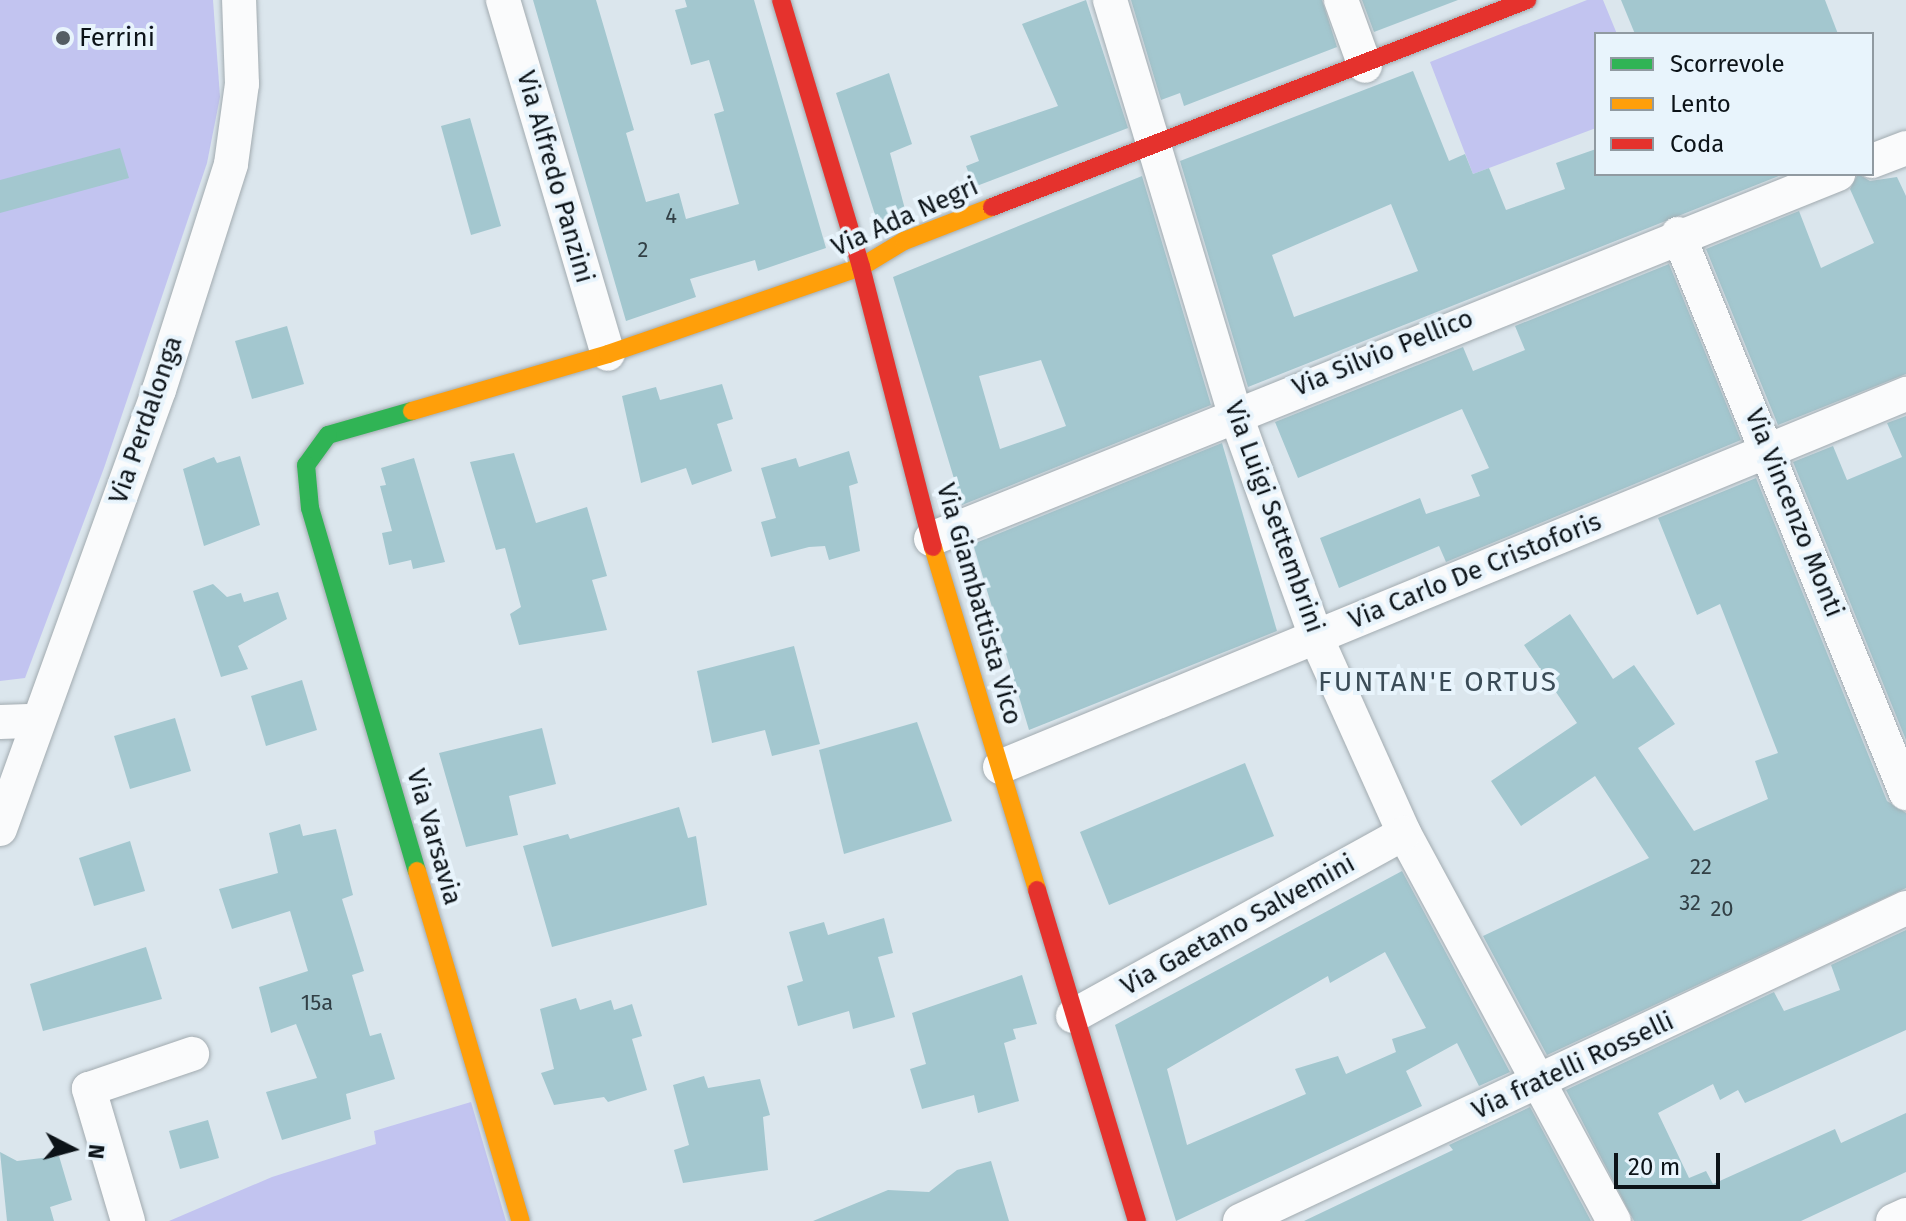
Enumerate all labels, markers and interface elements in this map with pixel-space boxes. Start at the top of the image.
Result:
place label: Ferrini [79,22,155,54]
marker: Ferrini [54,29,72,47]
legend [1594,32,1874,176]
text: Scorrevole [1670,50,1785,78]
street label: Via Alfredo Panzini [510,67,600,287]
text: Lento [1670,90,1731,118]
text: Coda [1670,130,1724,158]
street label: Via Ada Negri [827,171,983,263]
house number: 4 [665,203,677,229]
house number: 2 [638,237,648,263]
street label: Via Silvio Pellico [1288,303,1478,403]
street label: Via Perdalonga [103,332,189,508]
street label: Via Luigi Settembrini [1218,397,1330,637]
street label: Via Vincenzo Monti [1738,404,1850,622]
street label: Via Giambattista Vico [930,480,1028,728]
street label: Via Carlo De Cristoforis [1344,506,1606,636]
district label: FUNTAN'E ORTUS [1318,665,1558,699]
street label: Via Varsavia [400,765,468,909]
street label: Via Gaetano Salvemini [1116,848,1360,1002]
house number: 22 [1690,854,1712,880]
house number: 32 [1679,890,1701,916]
house number: 20 [1710,896,1734,922]
house number: 15a [301,990,333,1016]
street label: Via fratelli Rosselli [1467,1006,1679,1126]
north arrow [32,1109,112,1189]
scale bar [1618,1137,1724,1187]
text: N [82,1143,111,1160]
text: 20 m [1628,1153,1680,1181]

